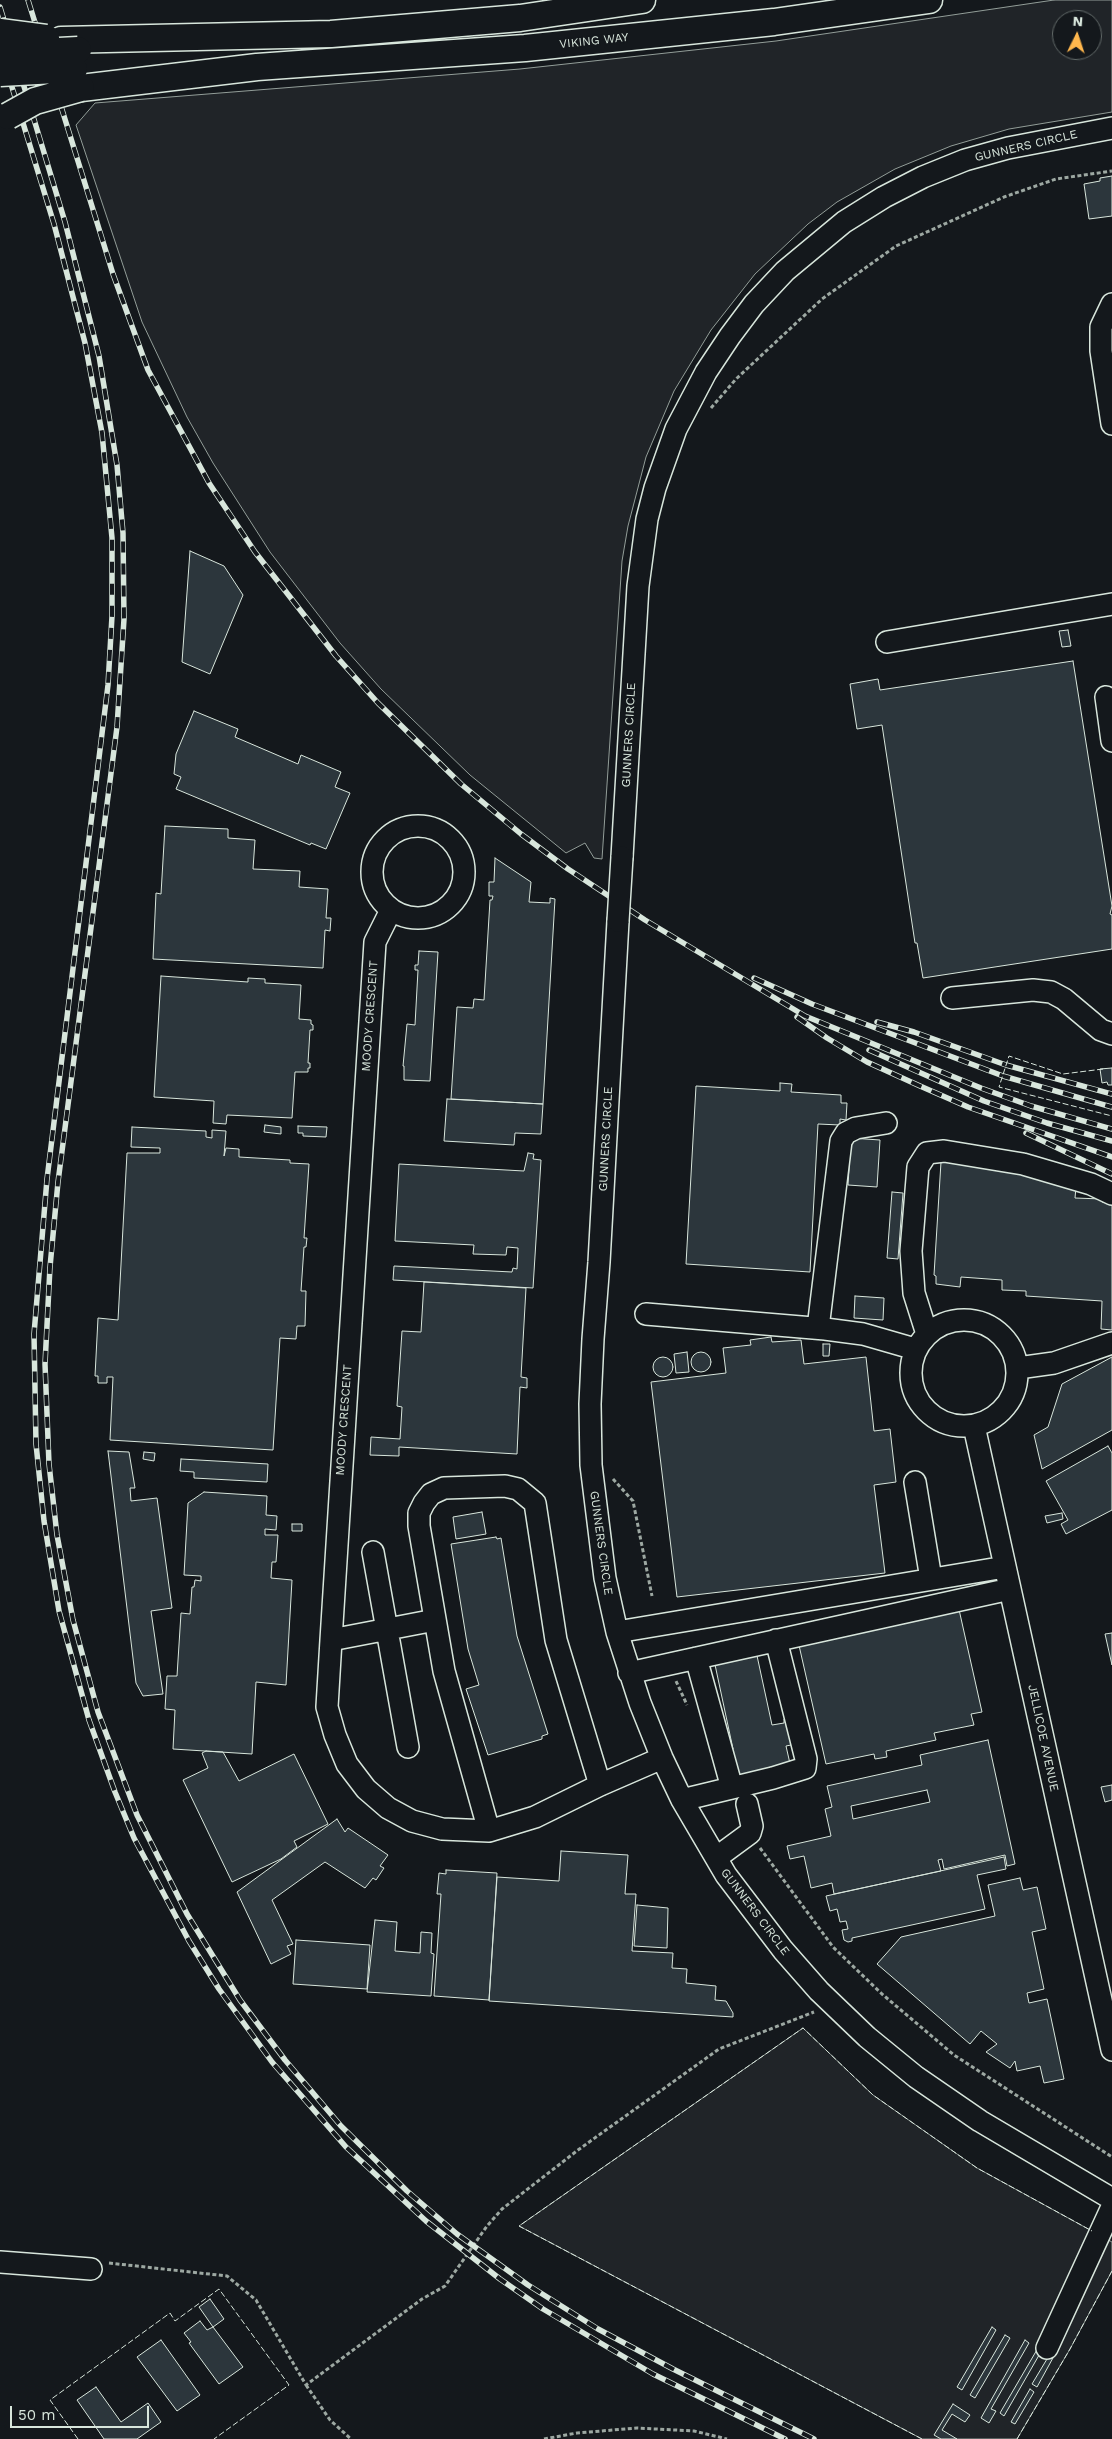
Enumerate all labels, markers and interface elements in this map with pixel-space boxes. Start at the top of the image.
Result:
north arrow [1052,10,1102,60]
text: N [1072,13,1084,29]
street label: VIKING WAY [559,30,629,52]
street label: GUNNERS CIRCLE [973,127,1079,165]
street label: GUNNERS CIRCLE [619,682,639,788]
street label: MOODY CRESCENT [359,960,381,1072]
street label: GUNNERS CIRCLE [596,1086,616,1192]
street label: MOODY CRESCENT [333,1364,355,1476]
street label: GUNNERS CIRCLE [587,1490,615,1596]
street label: JELLICOE AVENUE [1025,1683,1061,1793]
street label: GUNNERS CIRCLE [718,1866,792,1958]
scale bar [12,2396,151,2428]
text: 50 m [18,2406,55,2424]

